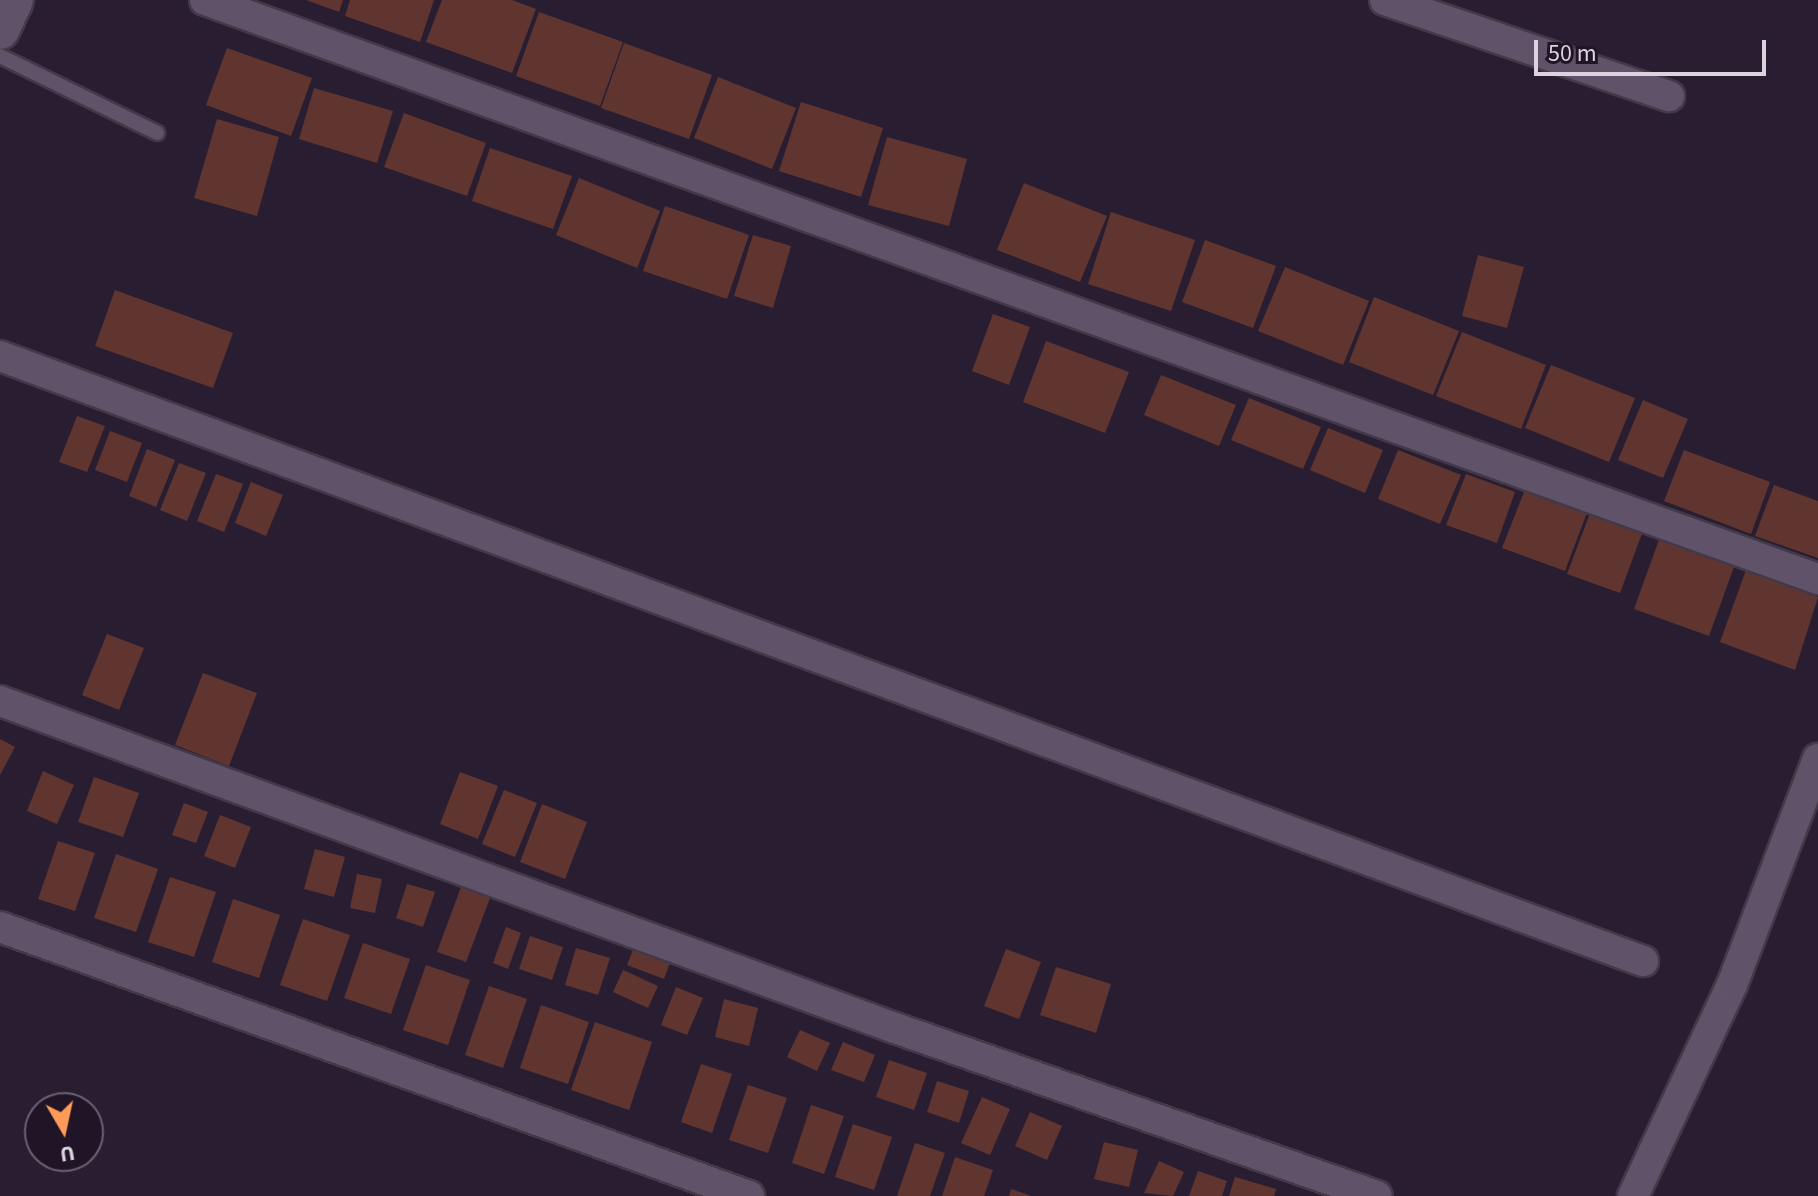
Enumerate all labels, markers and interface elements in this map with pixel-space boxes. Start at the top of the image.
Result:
scale bar [1538,24,1770,74]
text: 50 m [1548,36,1597,71]
north arrow [24,1092,104,1172]
text: U [58,1137,77,1171]

